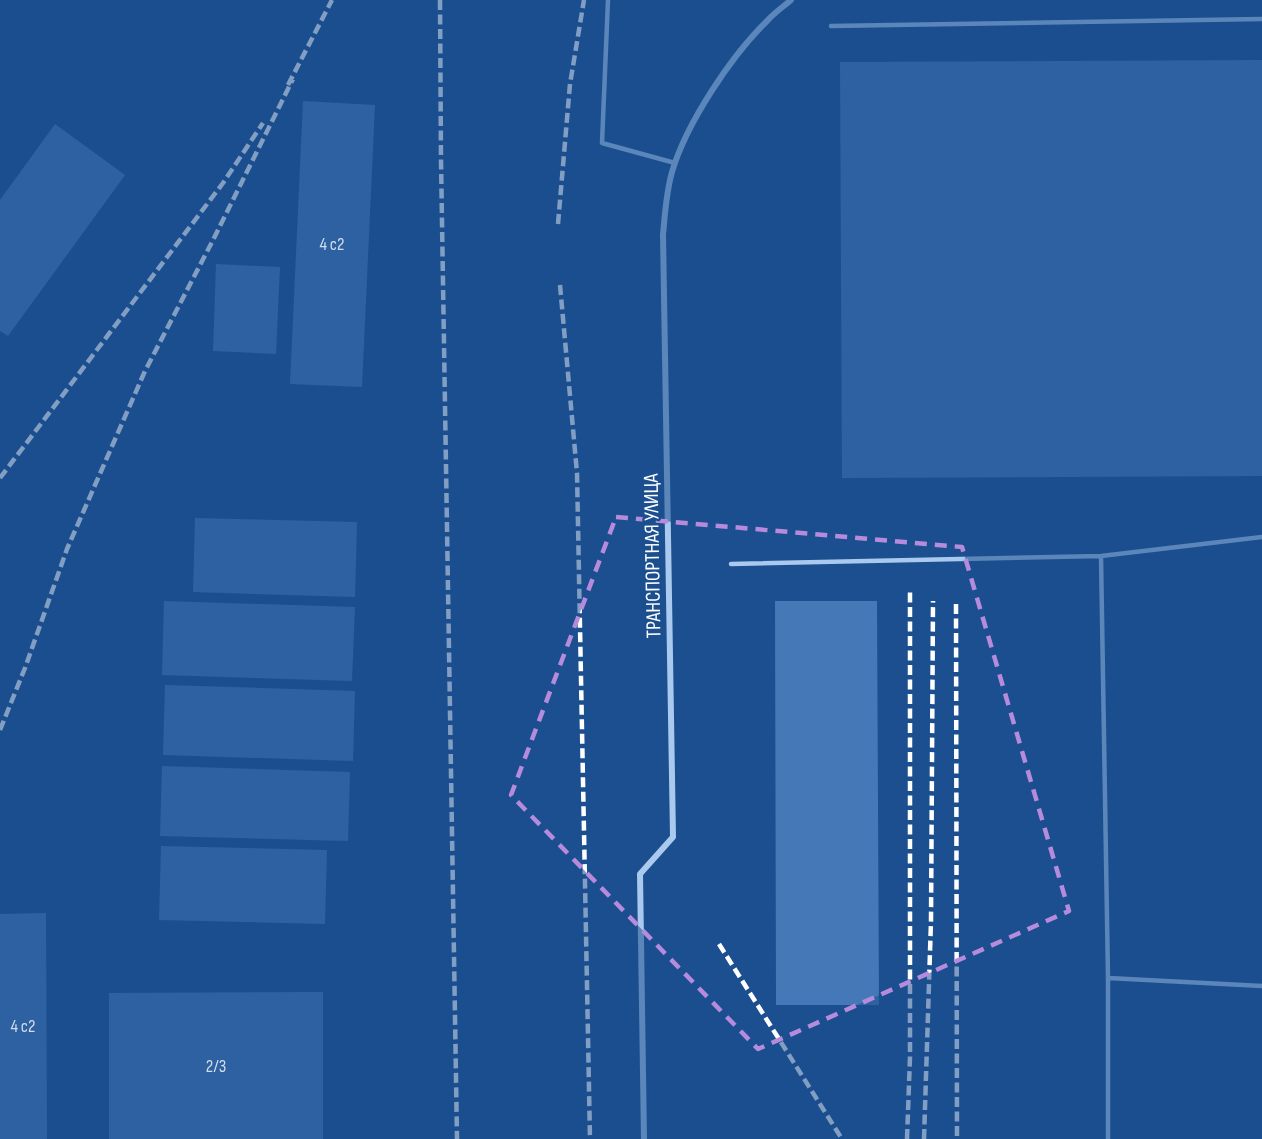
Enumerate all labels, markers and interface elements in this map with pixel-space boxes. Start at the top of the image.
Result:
house number: 4 с2 [319,234,345,255]
street label: ТРАНСПОРТНАЯ УЛИЦА [639,472,666,639]
house number: 4 с2 [10,1016,36,1037]
house number: 2/3 [206,1056,226,1077]

